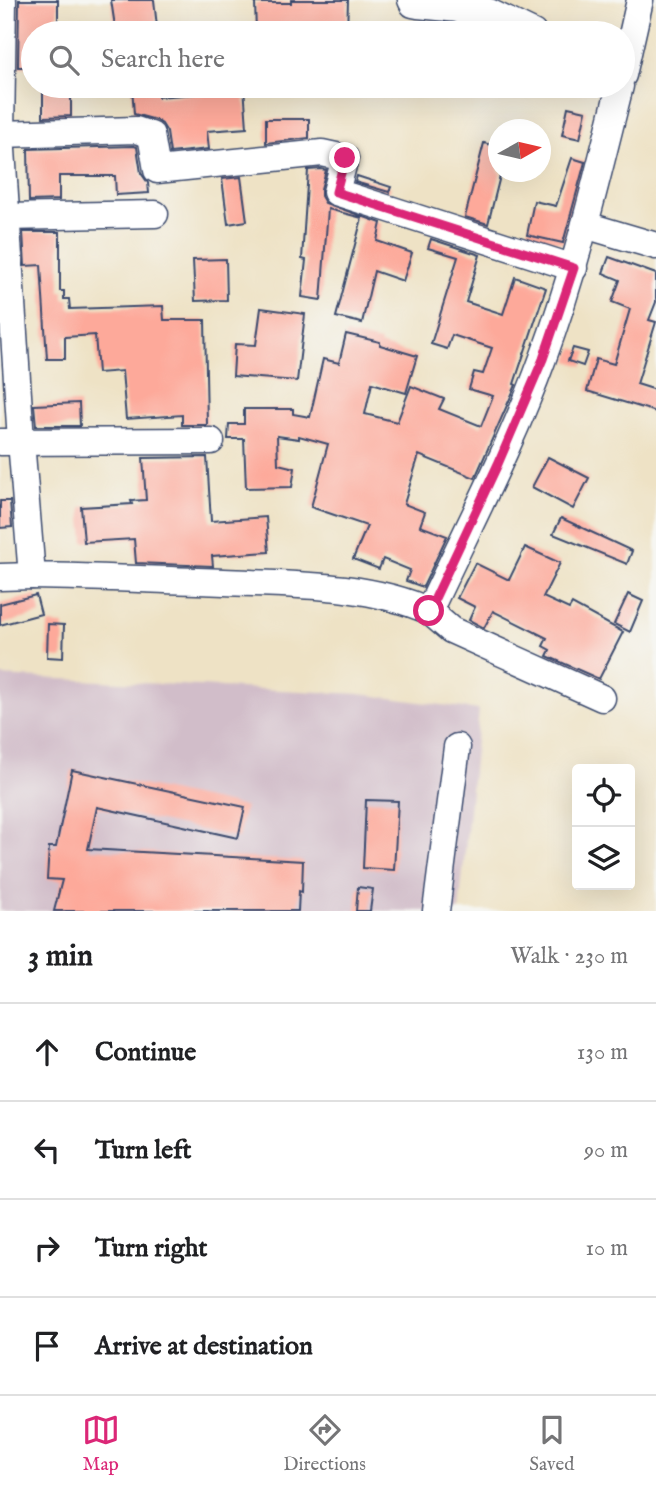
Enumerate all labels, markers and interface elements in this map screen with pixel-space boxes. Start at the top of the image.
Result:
search box [21,21,635,98]
icon: search [45,41,83,79]
text: Search here [101,43,225,76]
north arrow [488,119,551,182]
route end [329,142,360,173]
route start [413,595,444,626]
map controls [572,764,635,890]
button: locate [572,764,635,827]
button: layers [572,827,635,890]
text: 3 min [28,938,93,976]
text: Walk · 230 m [510,942,628,971]
icon: ahead [28,1033,66,1071]
text: Continue [95,1036,196,1069]
text: 130 m [577,1038,628,1067]
icon: left [28,1131,66,1169]
text: Turn left [95,1134,192,1167]
text: 90 m [584,1136,628,1165]
icon: right [28,1229,66,1267]
text: Turn right [95,1232,208,1265]
text: 10 m [585,1234,628,1263]
icon: arrive [28,1327,66,1365]
text: Arrive at destination [95,1330,313,1363]
tab: Map [82,1411,120,1477]
tab: Directions [283,1411,366,1477]
tab: Saved [529,1411,574,1477]

